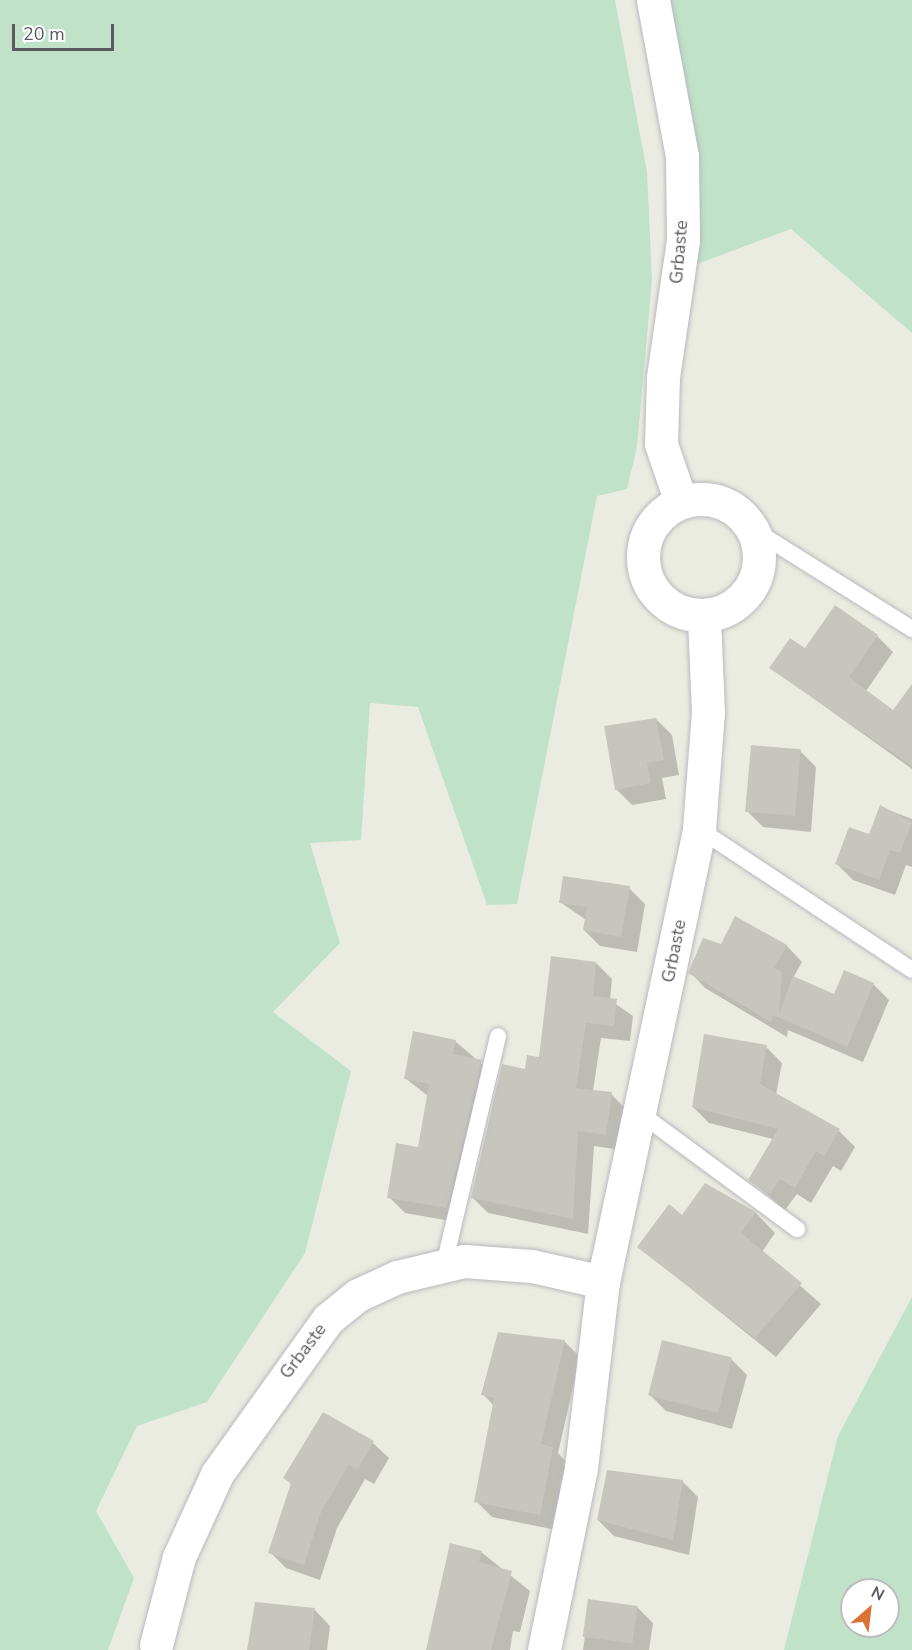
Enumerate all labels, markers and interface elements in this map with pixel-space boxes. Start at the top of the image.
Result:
scale bar [15,12,117,50]
text: 20 m [23,22,65,46]
street label: Grbaste [665,219,693,285]
street label: Grbaste [657,918,691,984]
street label: Grbaste [275,1319,331,1383]
north arrow [840,1578,900,1638]
text: N [867,1581,888,1606]

